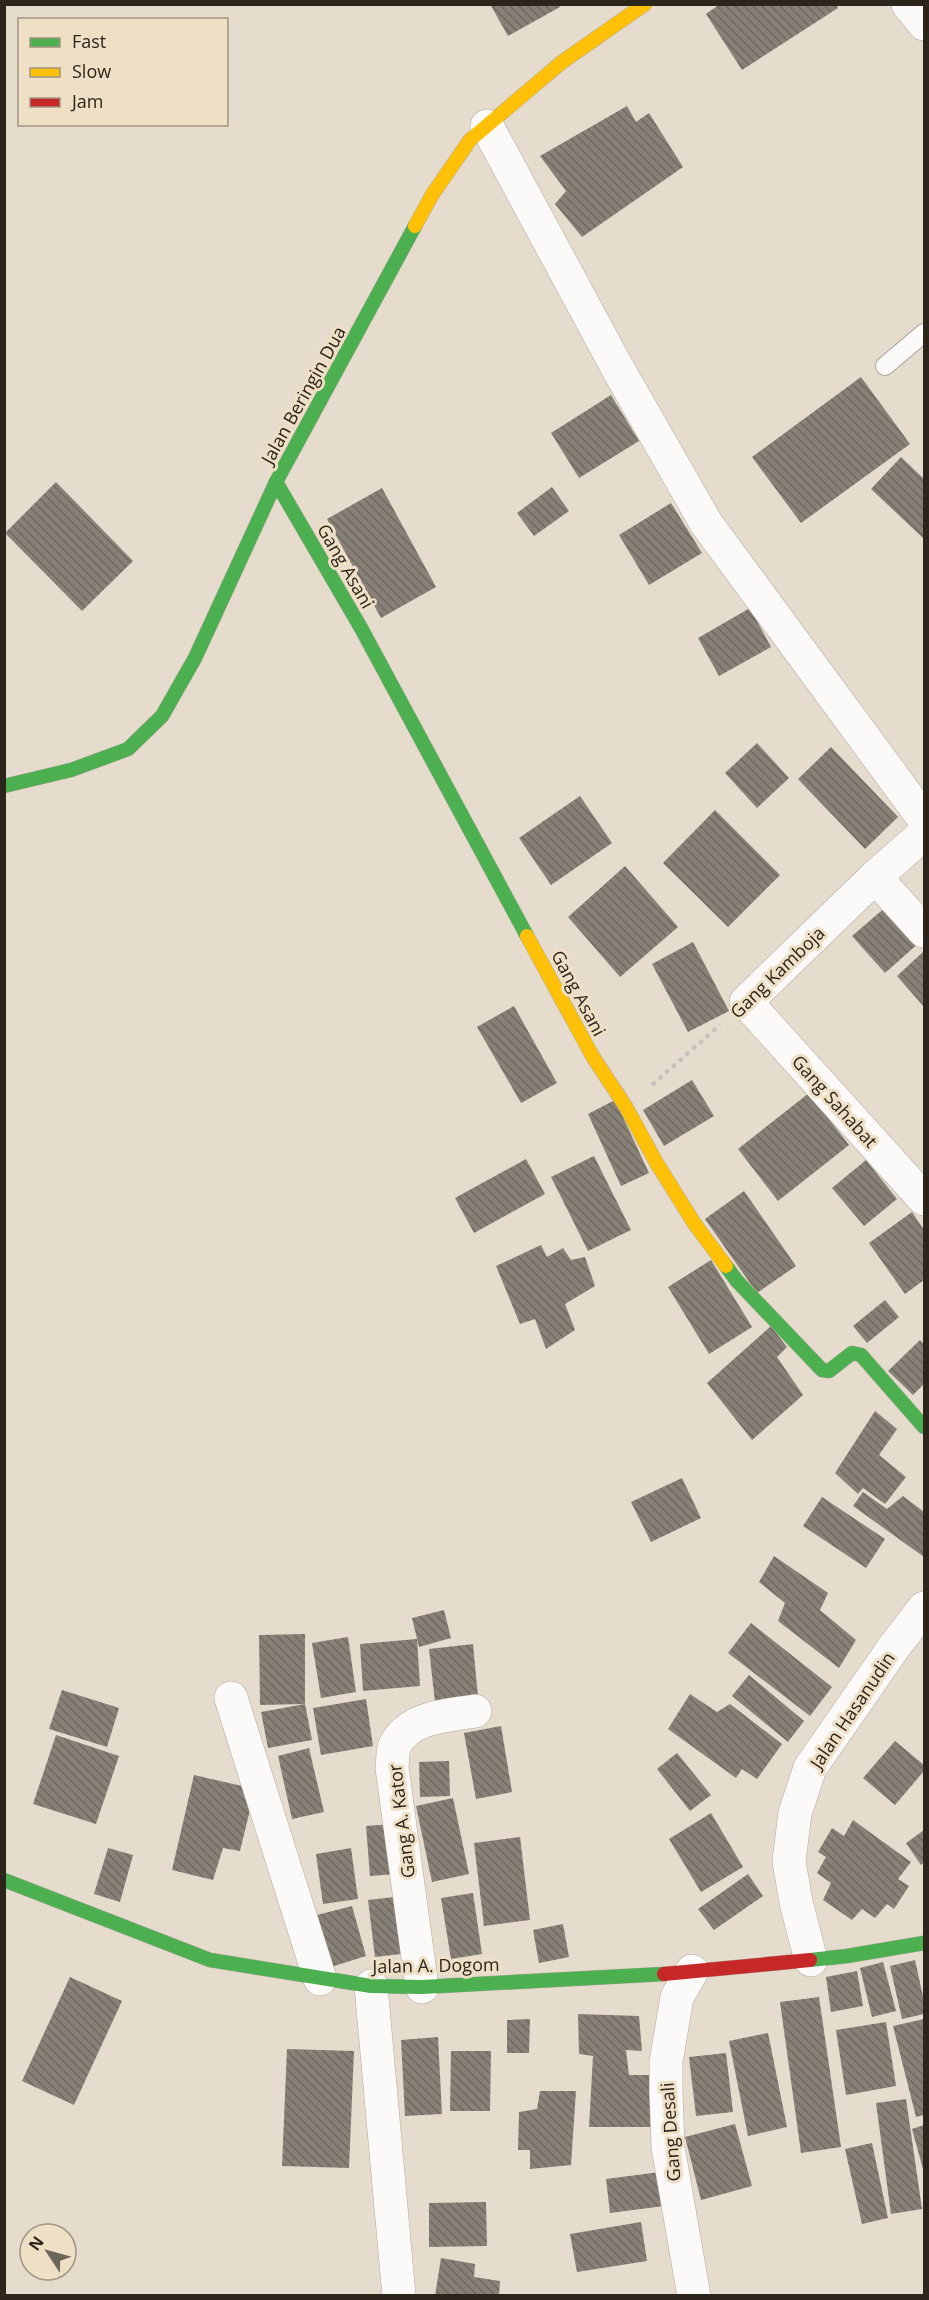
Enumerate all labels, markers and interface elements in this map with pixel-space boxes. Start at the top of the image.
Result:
legend [18,18,228,126]
text: Fast [72,29,106,53]
text: Slow [72,59,111,83]
text: Jam [70,89,104,113]
street label: Jalan Beringin Dua [254,322,351,470]
street label: Gang Asani [312,519,380,613]
street label: Gang Kamboja [725,921,829,1023]
street label: Gang Asani [546,946,612,1040]
street label: Gang Sahabat [787,1050,883,1152]
street label: Jalan Hasanudin [803,1647,900,1775]
street label: Gang A. Kator [382,1762,420,1880]
street label: Jalan A. Dogom [370,1952,500,1978]
street label: Gang Desali [655,2082,685,2182]
north arrow [18,2222,78,2282]
text: N [23,2231,49,2255]

